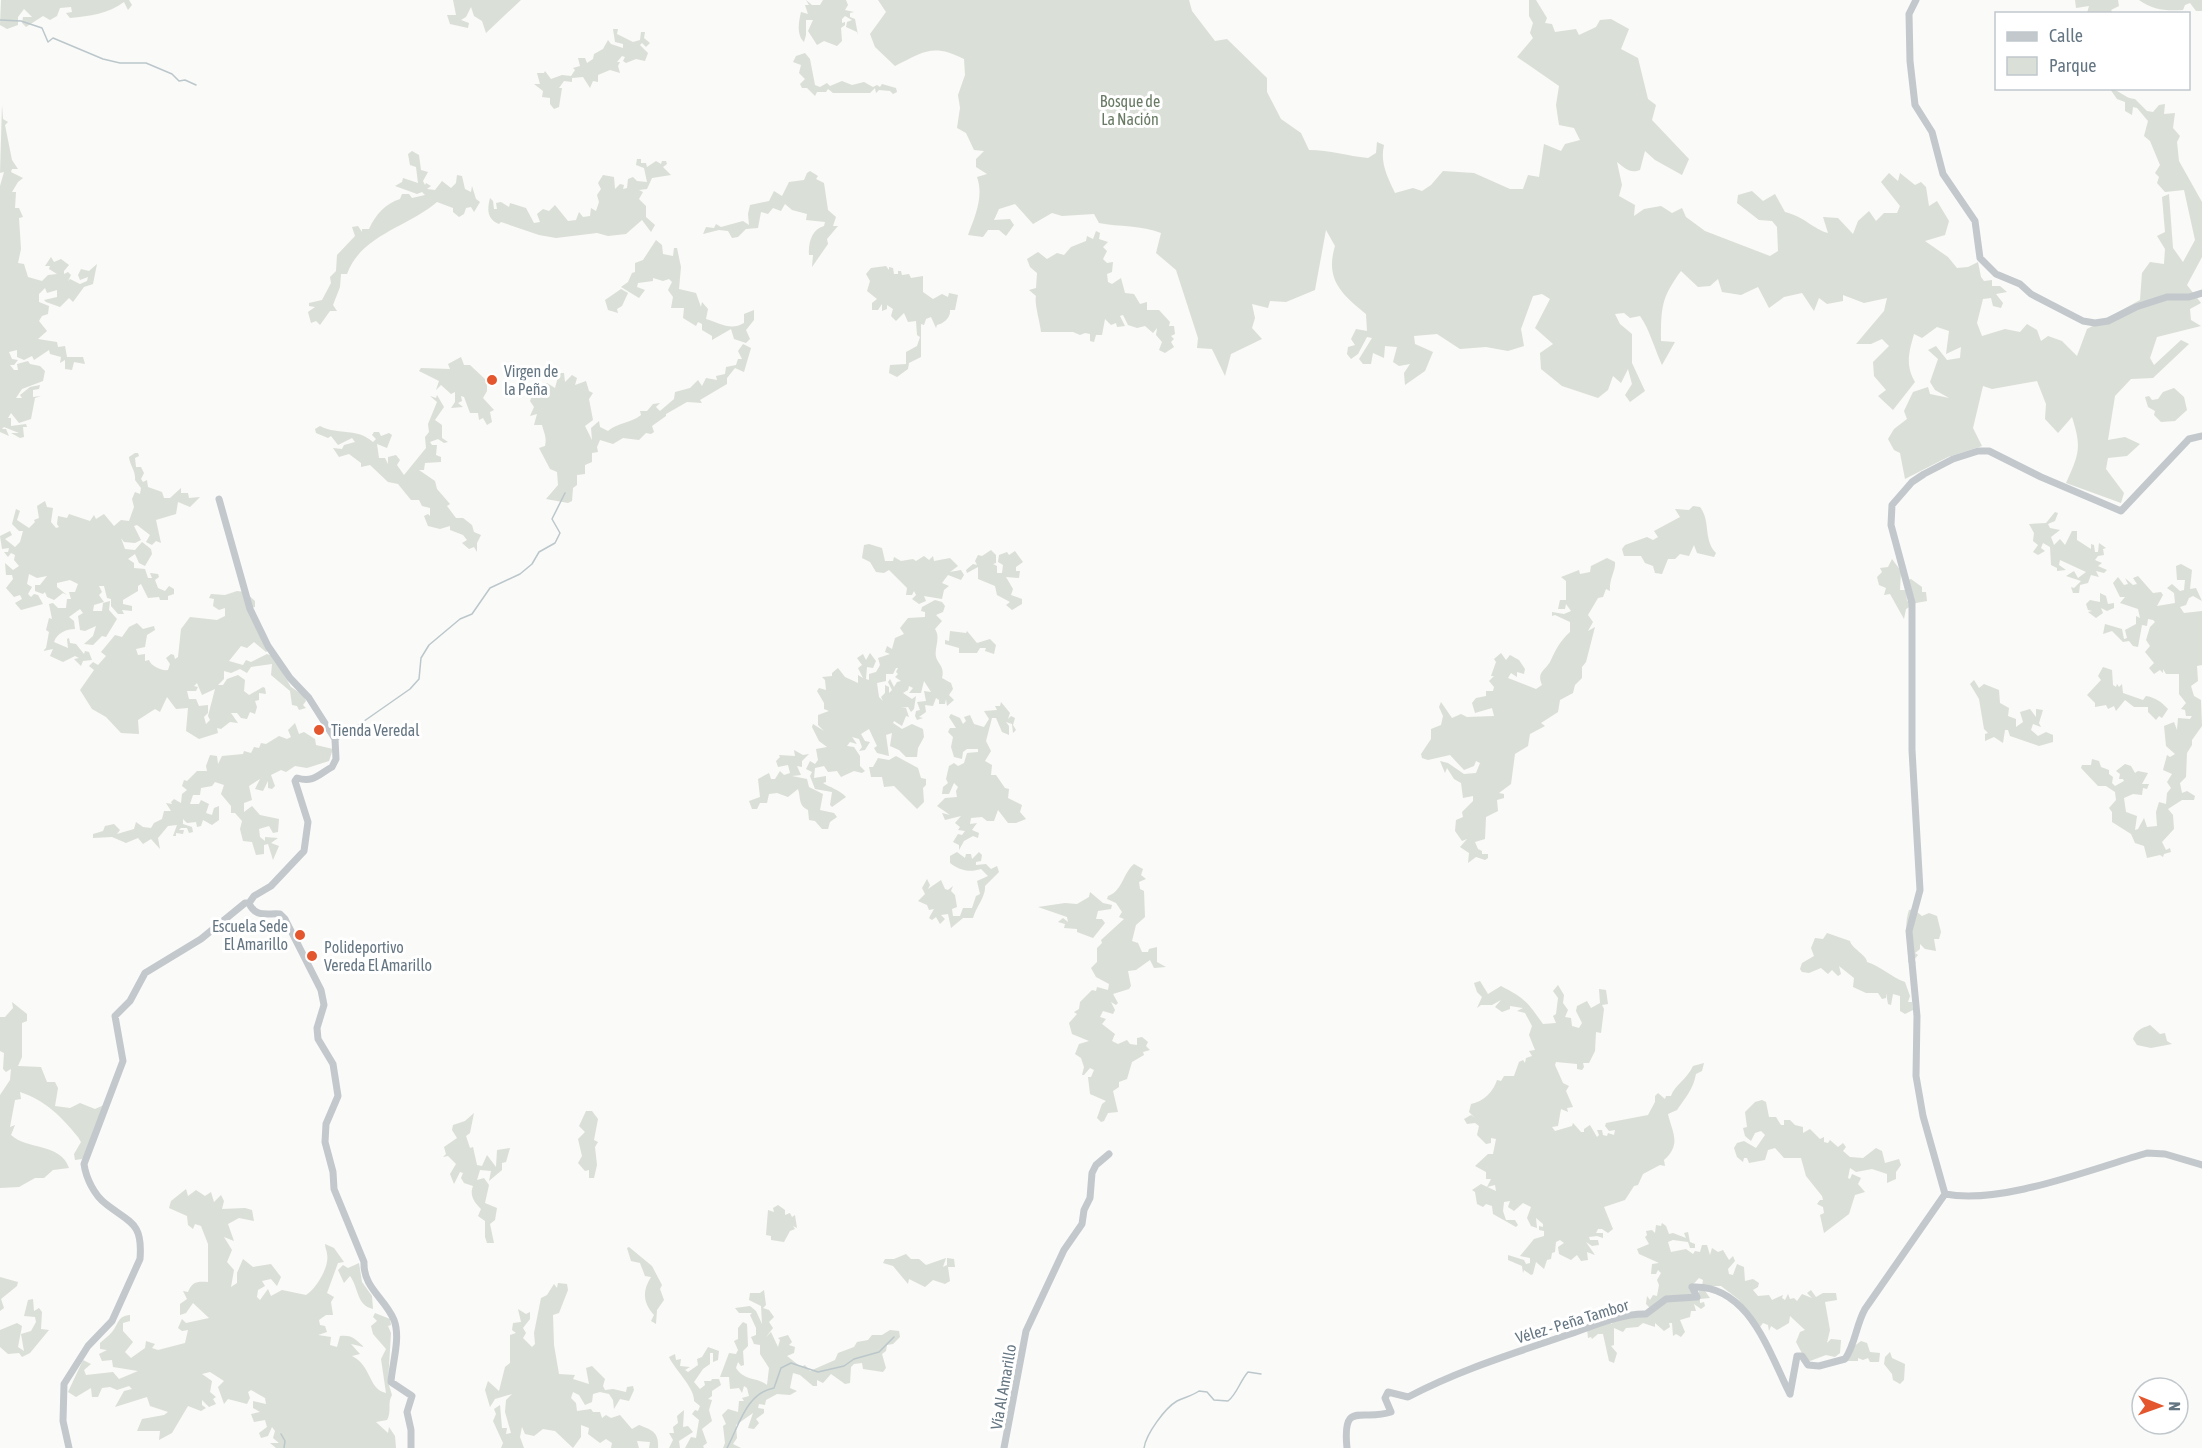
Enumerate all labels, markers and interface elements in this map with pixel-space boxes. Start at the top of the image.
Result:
legend [1995,12,2190,90]
text: Calle [2049,25,2083,46]
text: Parque [2049,55,2097,76]
park label: Bosque de La Nación [1100,92,1160,128]
place label: Virgen de la Peña [504,362,558,398]
marker: Virgen de la Peña [485,373,499,387]
place label: Tienda Veredal [331,721,420,739]
marker: Tienda Veredal [312,723,326,737]
place label: Escuela Sede El Amarillo [212,917,288,953]
marker: Escuela Sede El Amarillo [293,928,307,942]
place label: Polideportivo Vereda El Amarillo [324,938,432,974]
marker: Polideportivo Vereda El Amarillo [305,949,319,963]
street label: Vélez - Peña Tambor [1513,1295,1631,1347]
street label: Vía Al Amarillo [987,1343,1019,1431]
north arrow [2130,1376,2190,1436]
text: N [2166,1401,2184,1411]

